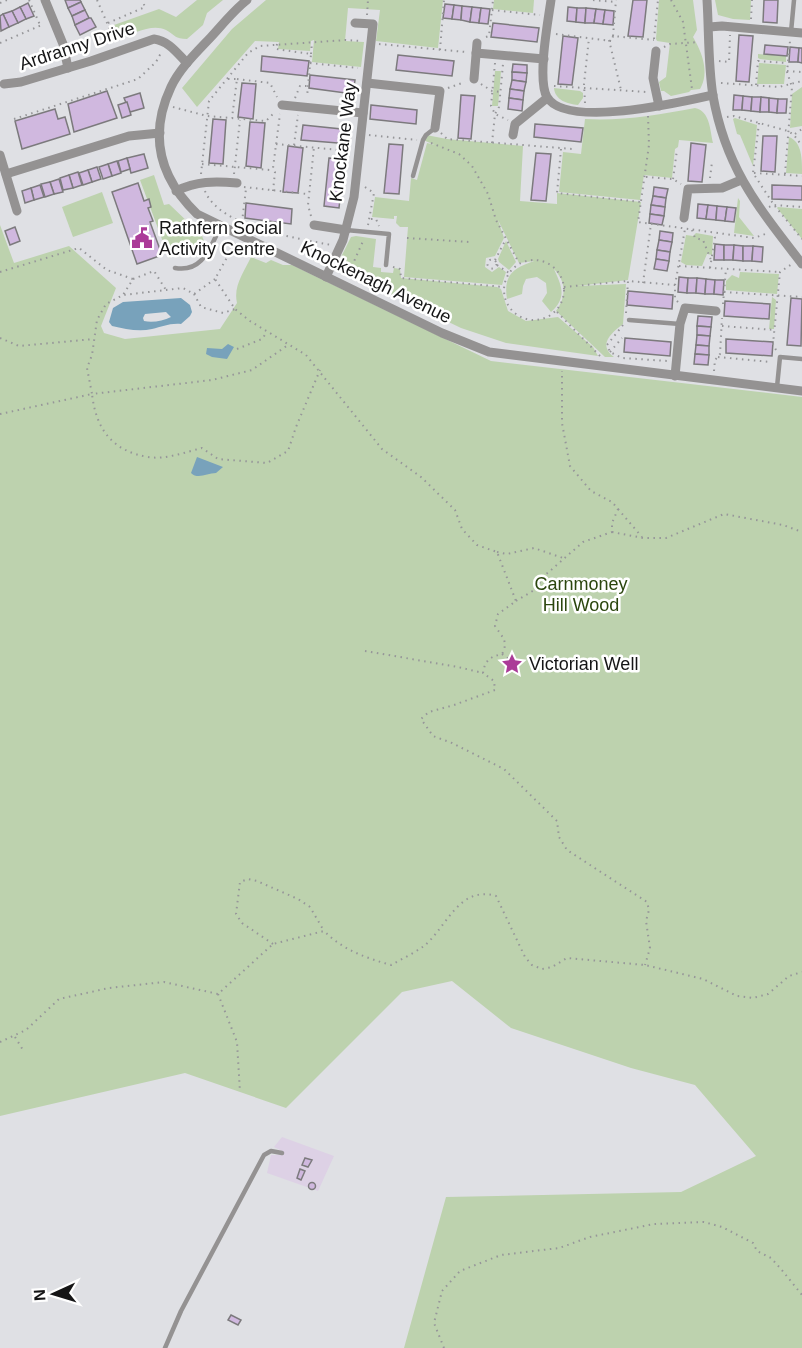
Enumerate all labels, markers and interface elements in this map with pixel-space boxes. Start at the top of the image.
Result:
street label: Ardranny Drive [17,18,137,74]
street label: Knockane Way [326,81,360,203]
place label: Rathfern Social Activity Centre [159,218,282,259]
public building icon: Rathfern Social Activity Centre [130,226,154,250]
street label: Knockenagh Avenue [298,237,454,327]
park label: Carnmoney Hill Wood [534,574,628,615]
place icon: Victorian Well [500,652,524,676]
place label: Victorian Well [529,654,638,674]
north arrow [24,1264,84,1324]
text: N [31,1289,48,1301]

